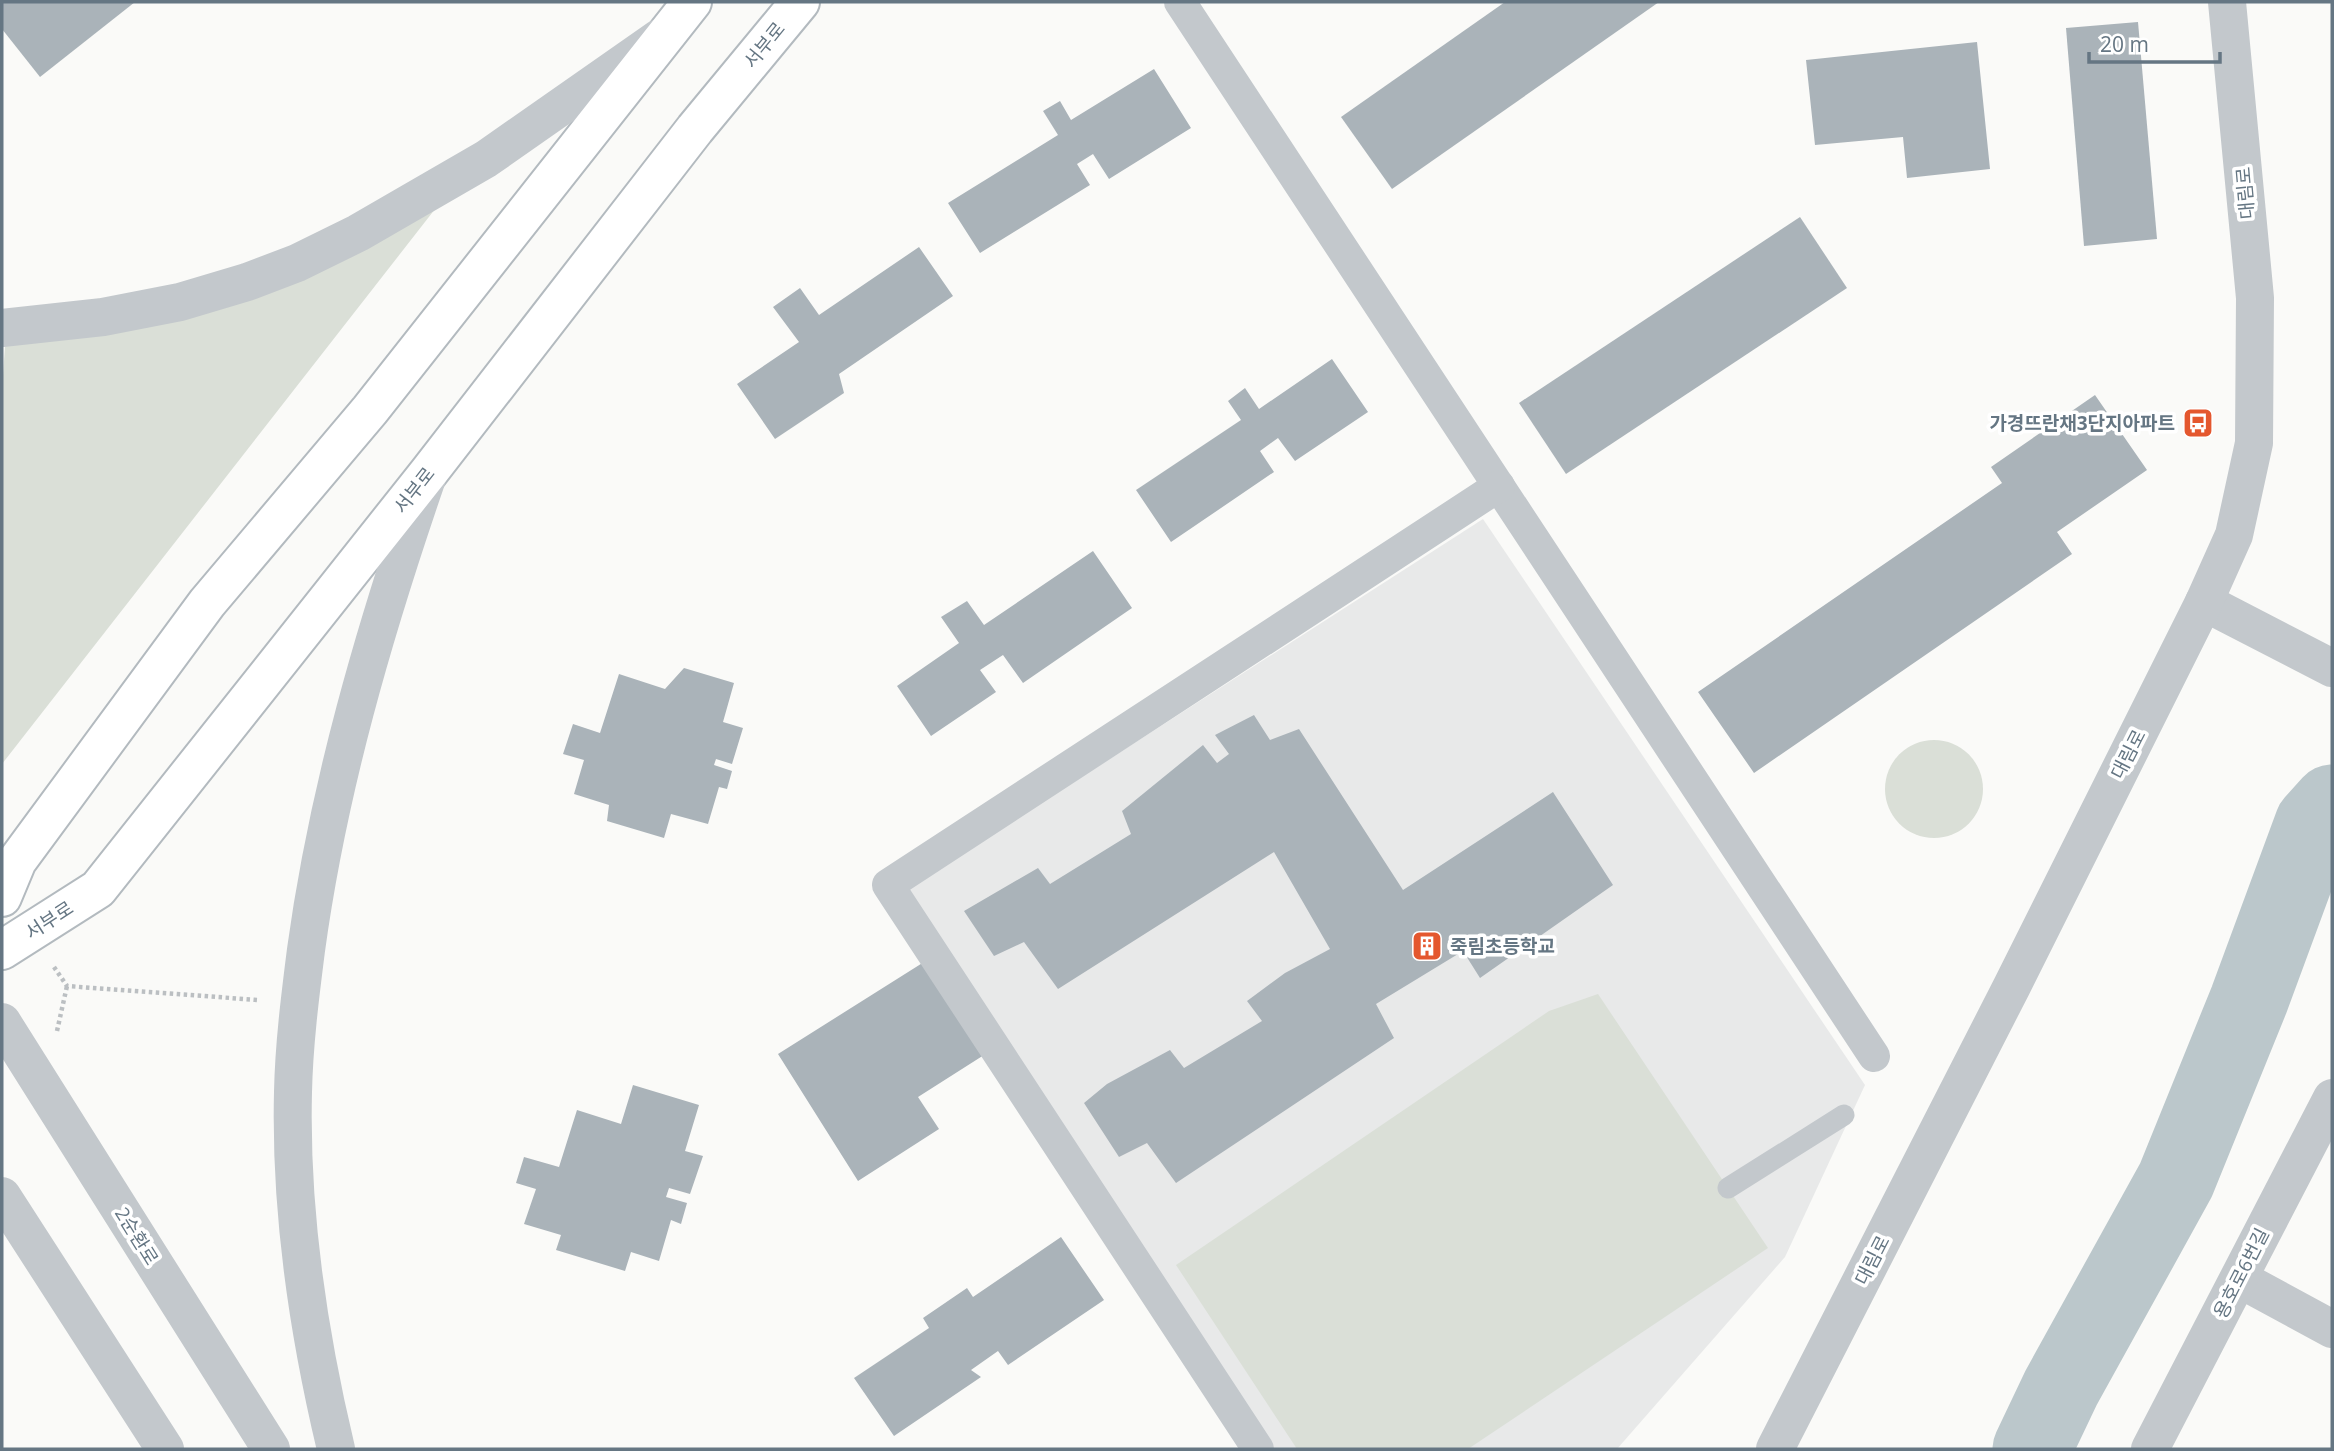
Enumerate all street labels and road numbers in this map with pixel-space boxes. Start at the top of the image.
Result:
street label: 서부로 [737,16,791,74]
street label: 대림로 [2230,166,2260,220]
street label: 서부로 [388,461,440,519]
street label: 대림로 [2105,725,2151,783]
street label: 서부로 [20,895,78,945]
street label: 2순환로 [109,1202,165,1270]
street label: 용호로6번길 [2207,1223,2275,1323]
street label: 대림로 [1849,1231,1895,1289]

